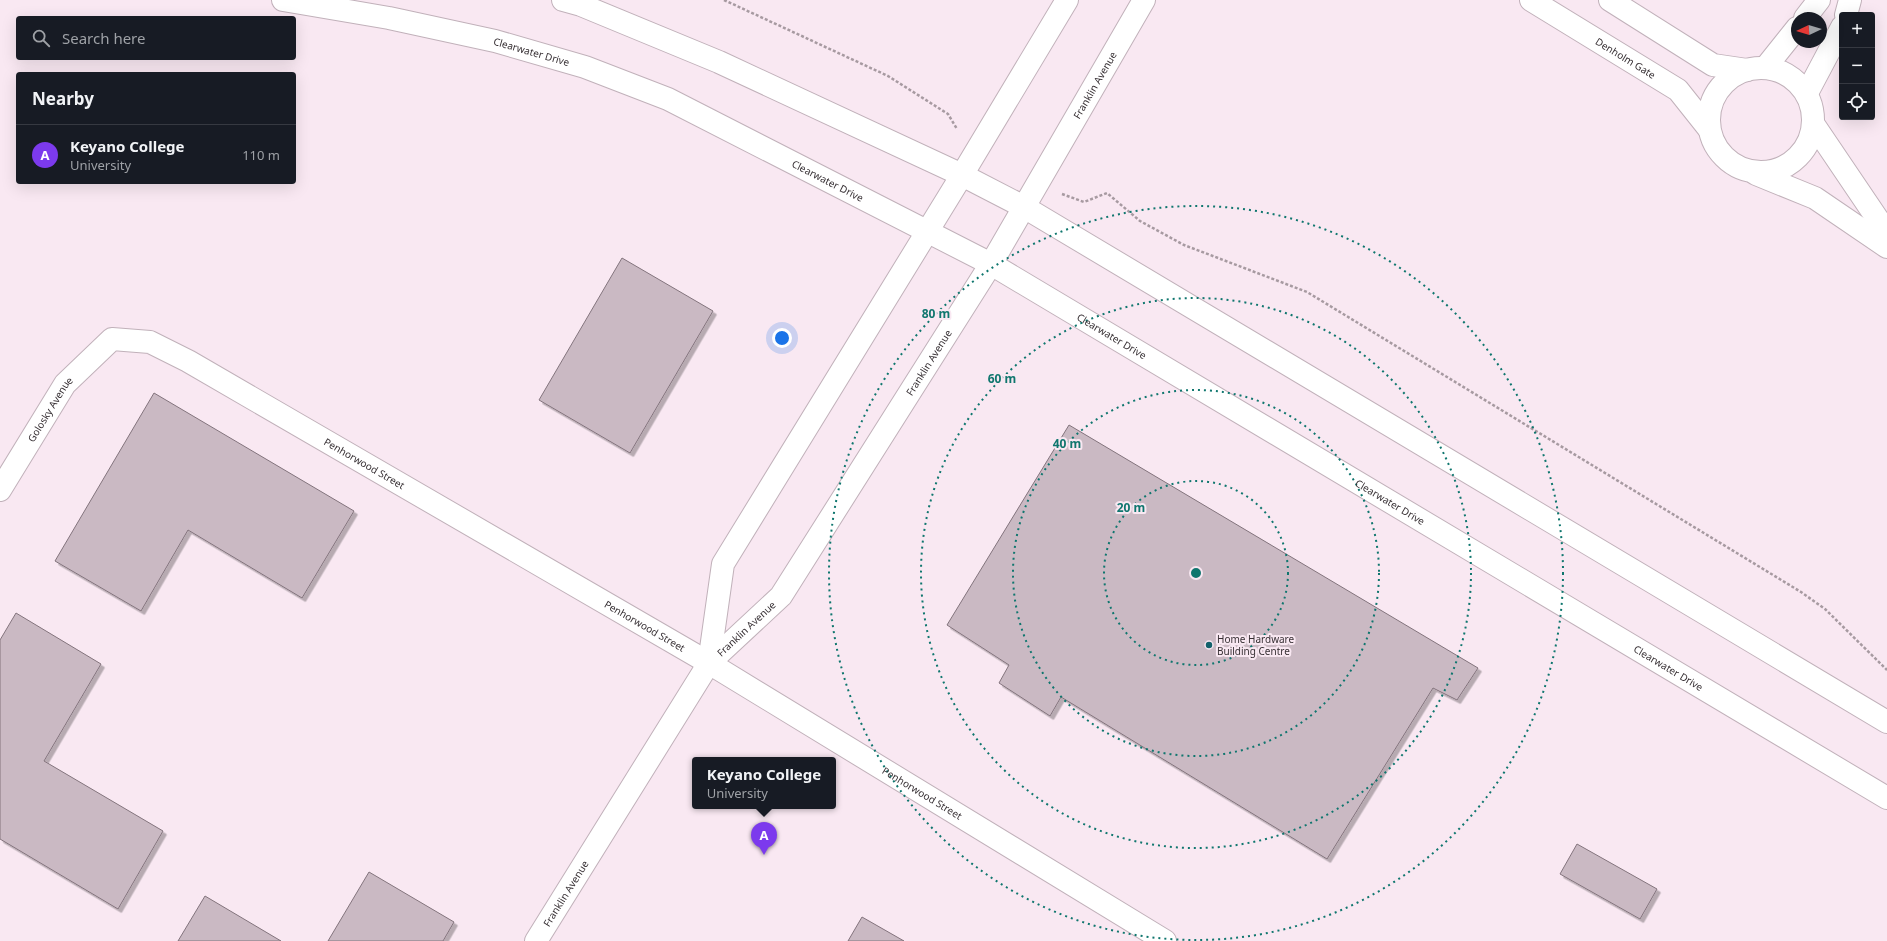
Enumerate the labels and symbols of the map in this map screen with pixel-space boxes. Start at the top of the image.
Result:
north arrow [1791,12,1827,48]
street label: Clearwater Drive [492,34,572,69]
street label: Denholm Gate [1593,34,1659,82]
street label: Franklin Avenue [1070,49,1120,121]
street label: Clearwater Drive [790,156,866,205]
text: 80 m [922,305,950,322]
street label: Clearwater Drive [1074,310,1150,362]
street label: Franklin Avenue [903,327,955,398]
your location [772,328,792,348]
text: 60 m [988,370,1016,387]
street label: Golosky Avenue [24,373,76,445]
street label: Penhorwood Street [322,434,408,492]
text: 40 m [1053,435,1081,452]
street label: Clearwater Drive [1353,476,1428,528]
text: 20 m [1117,499,1145,516]
centre of rings [1189,566,1203,580]
street label: Penhorwood Street [602,597,688,655]
street label: Franklin Avenue [714,597,779,659]
place label: Home Hardware Building Centre [1217,632,1295,658]
marker: Home Hardware Building Centre [1204,640,1214,650]
street label: Clearwater Drive [1631,642,1706,694]
street label: Penhorwood Street [880,763,965,823]
pin: A [751,822,777,855]
street label: Franklin Avenue [540,857,592,929]

